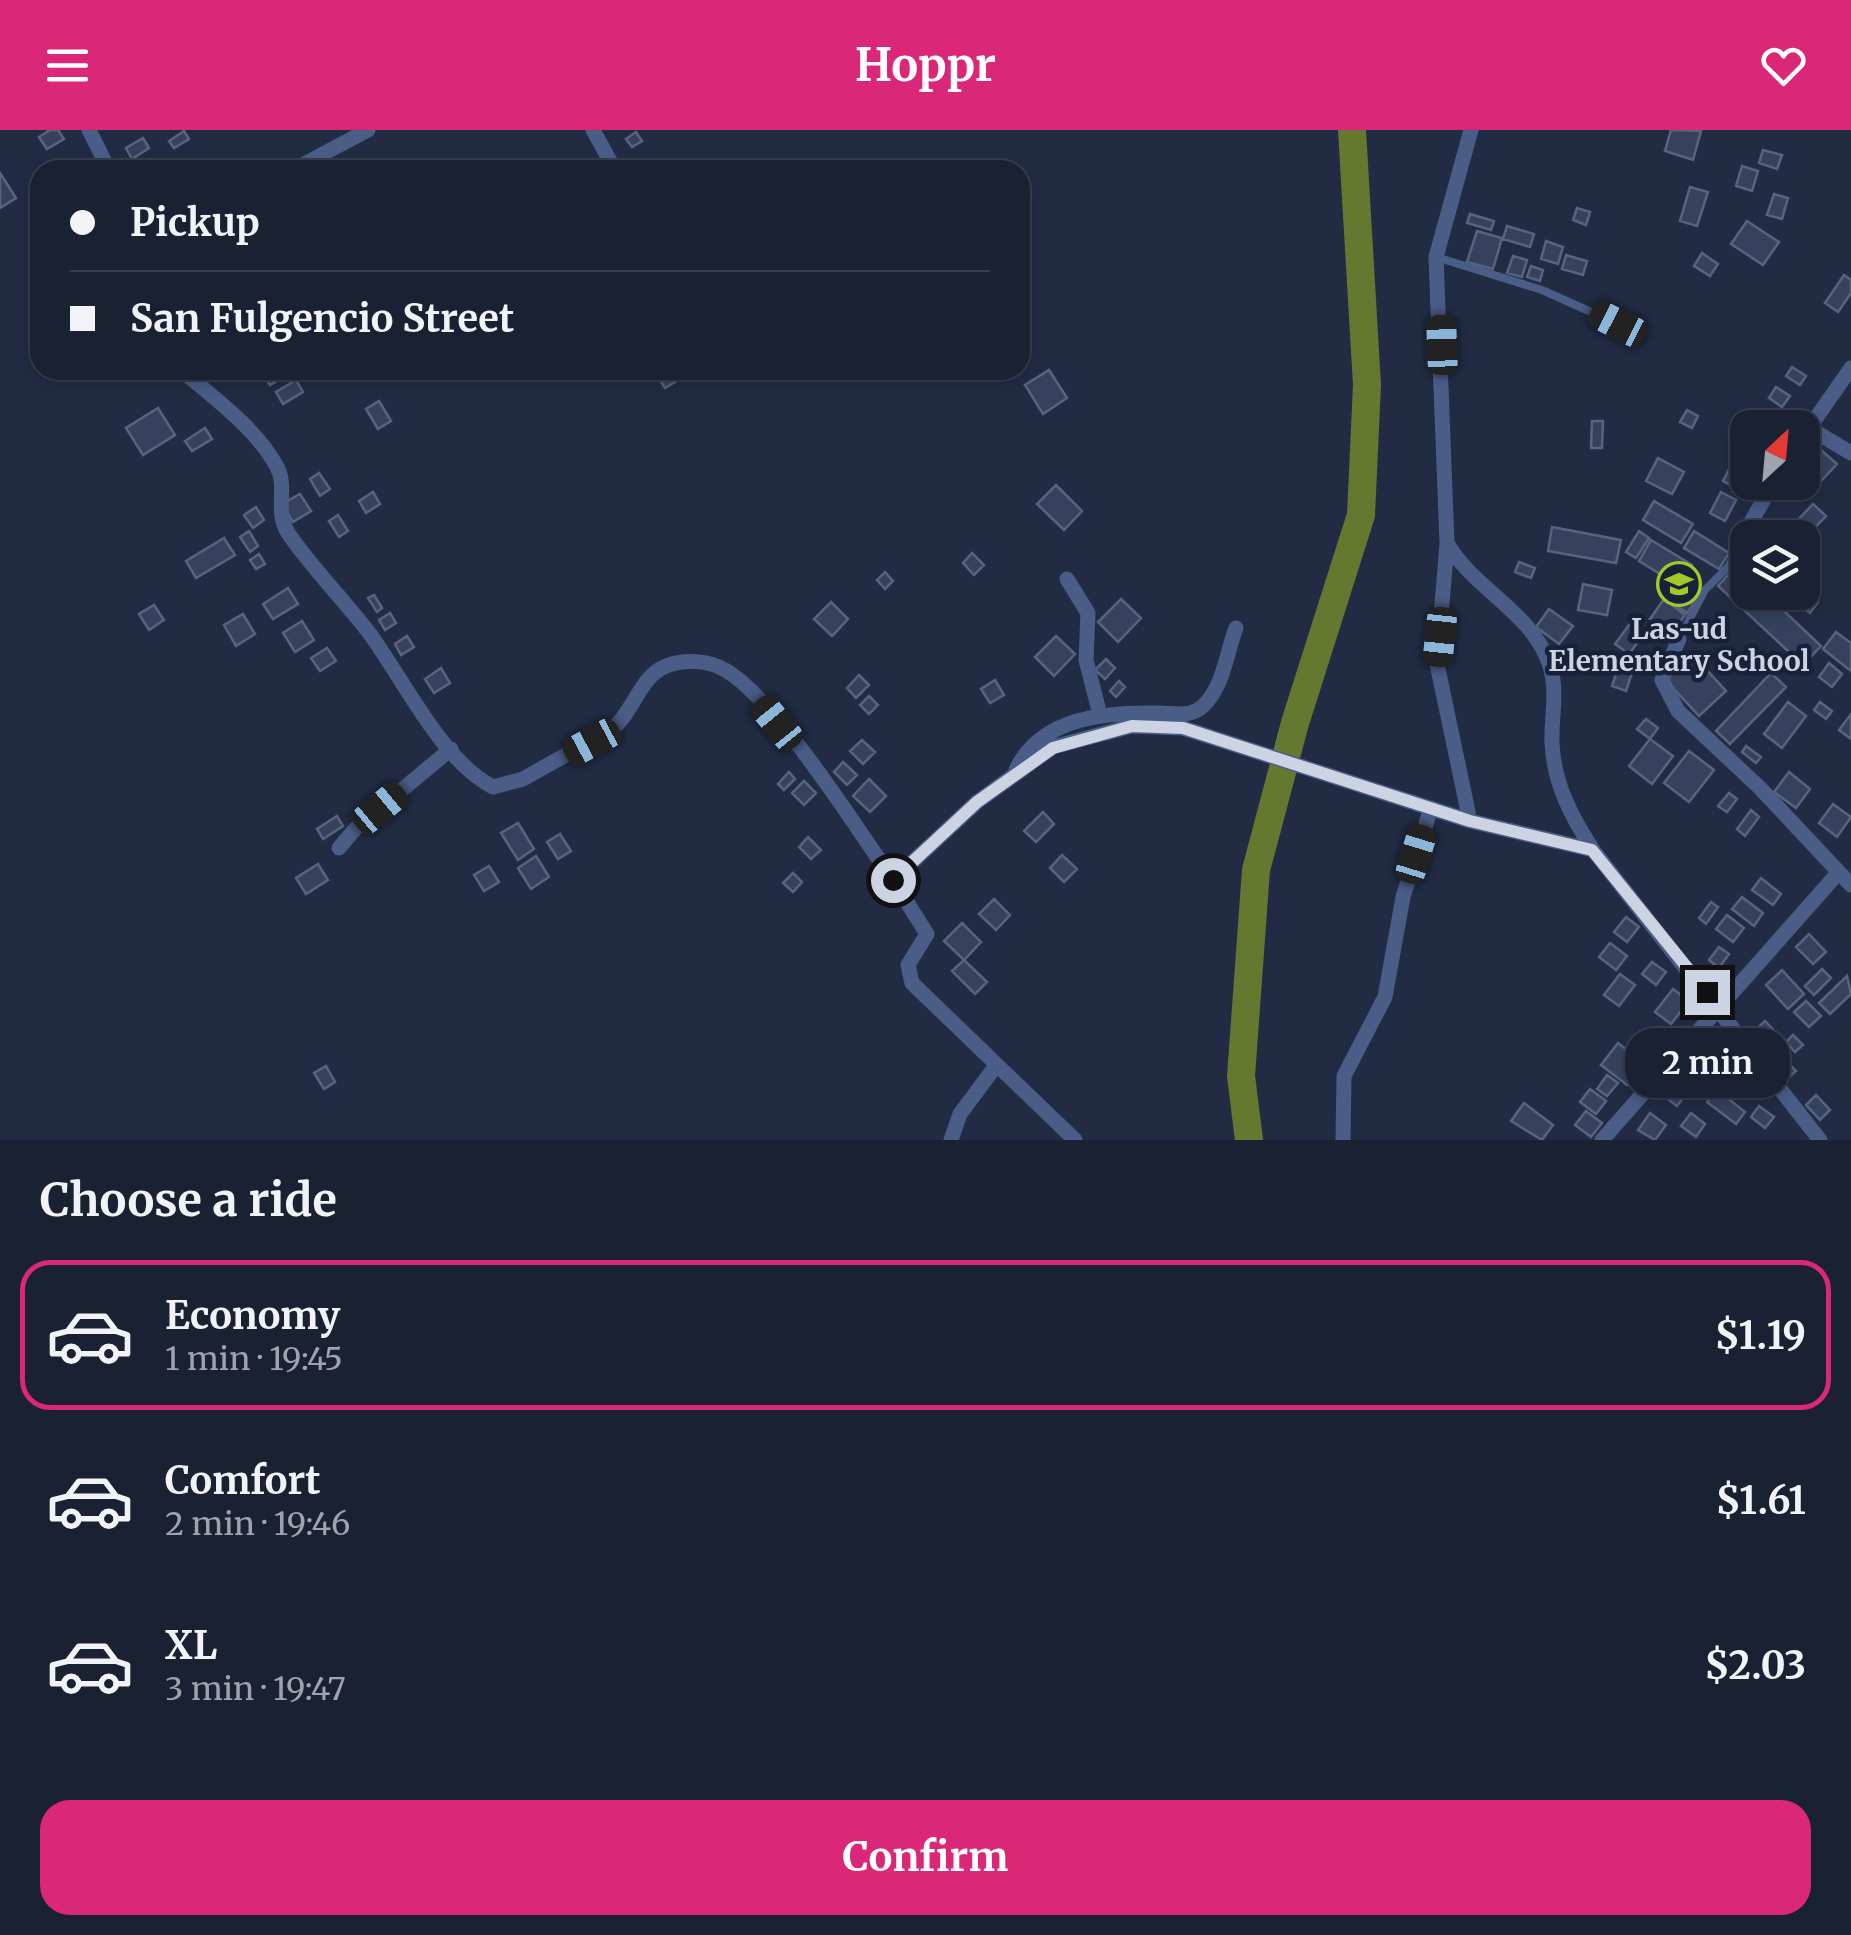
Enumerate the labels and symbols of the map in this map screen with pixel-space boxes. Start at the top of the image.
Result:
car [1584,297,1652,351]
car [1426,314,1458,376]
north arrow [1730,410,1820,500]
school or university icon: Las-ud Elementary School [1656,561,1702,607]
car [1422,606,1458,668]
place label: Las-ud Elementary School [1548,611,1810,679]
car [746,690,808,756]
car [558,715,626,769]
car [347,777,413,839]
car [1393,821,1439,887]
route start [871,858,916,903]
route end [1685,970,1730,1015]
callout: 2 min [1624,1027,1790,1097]

